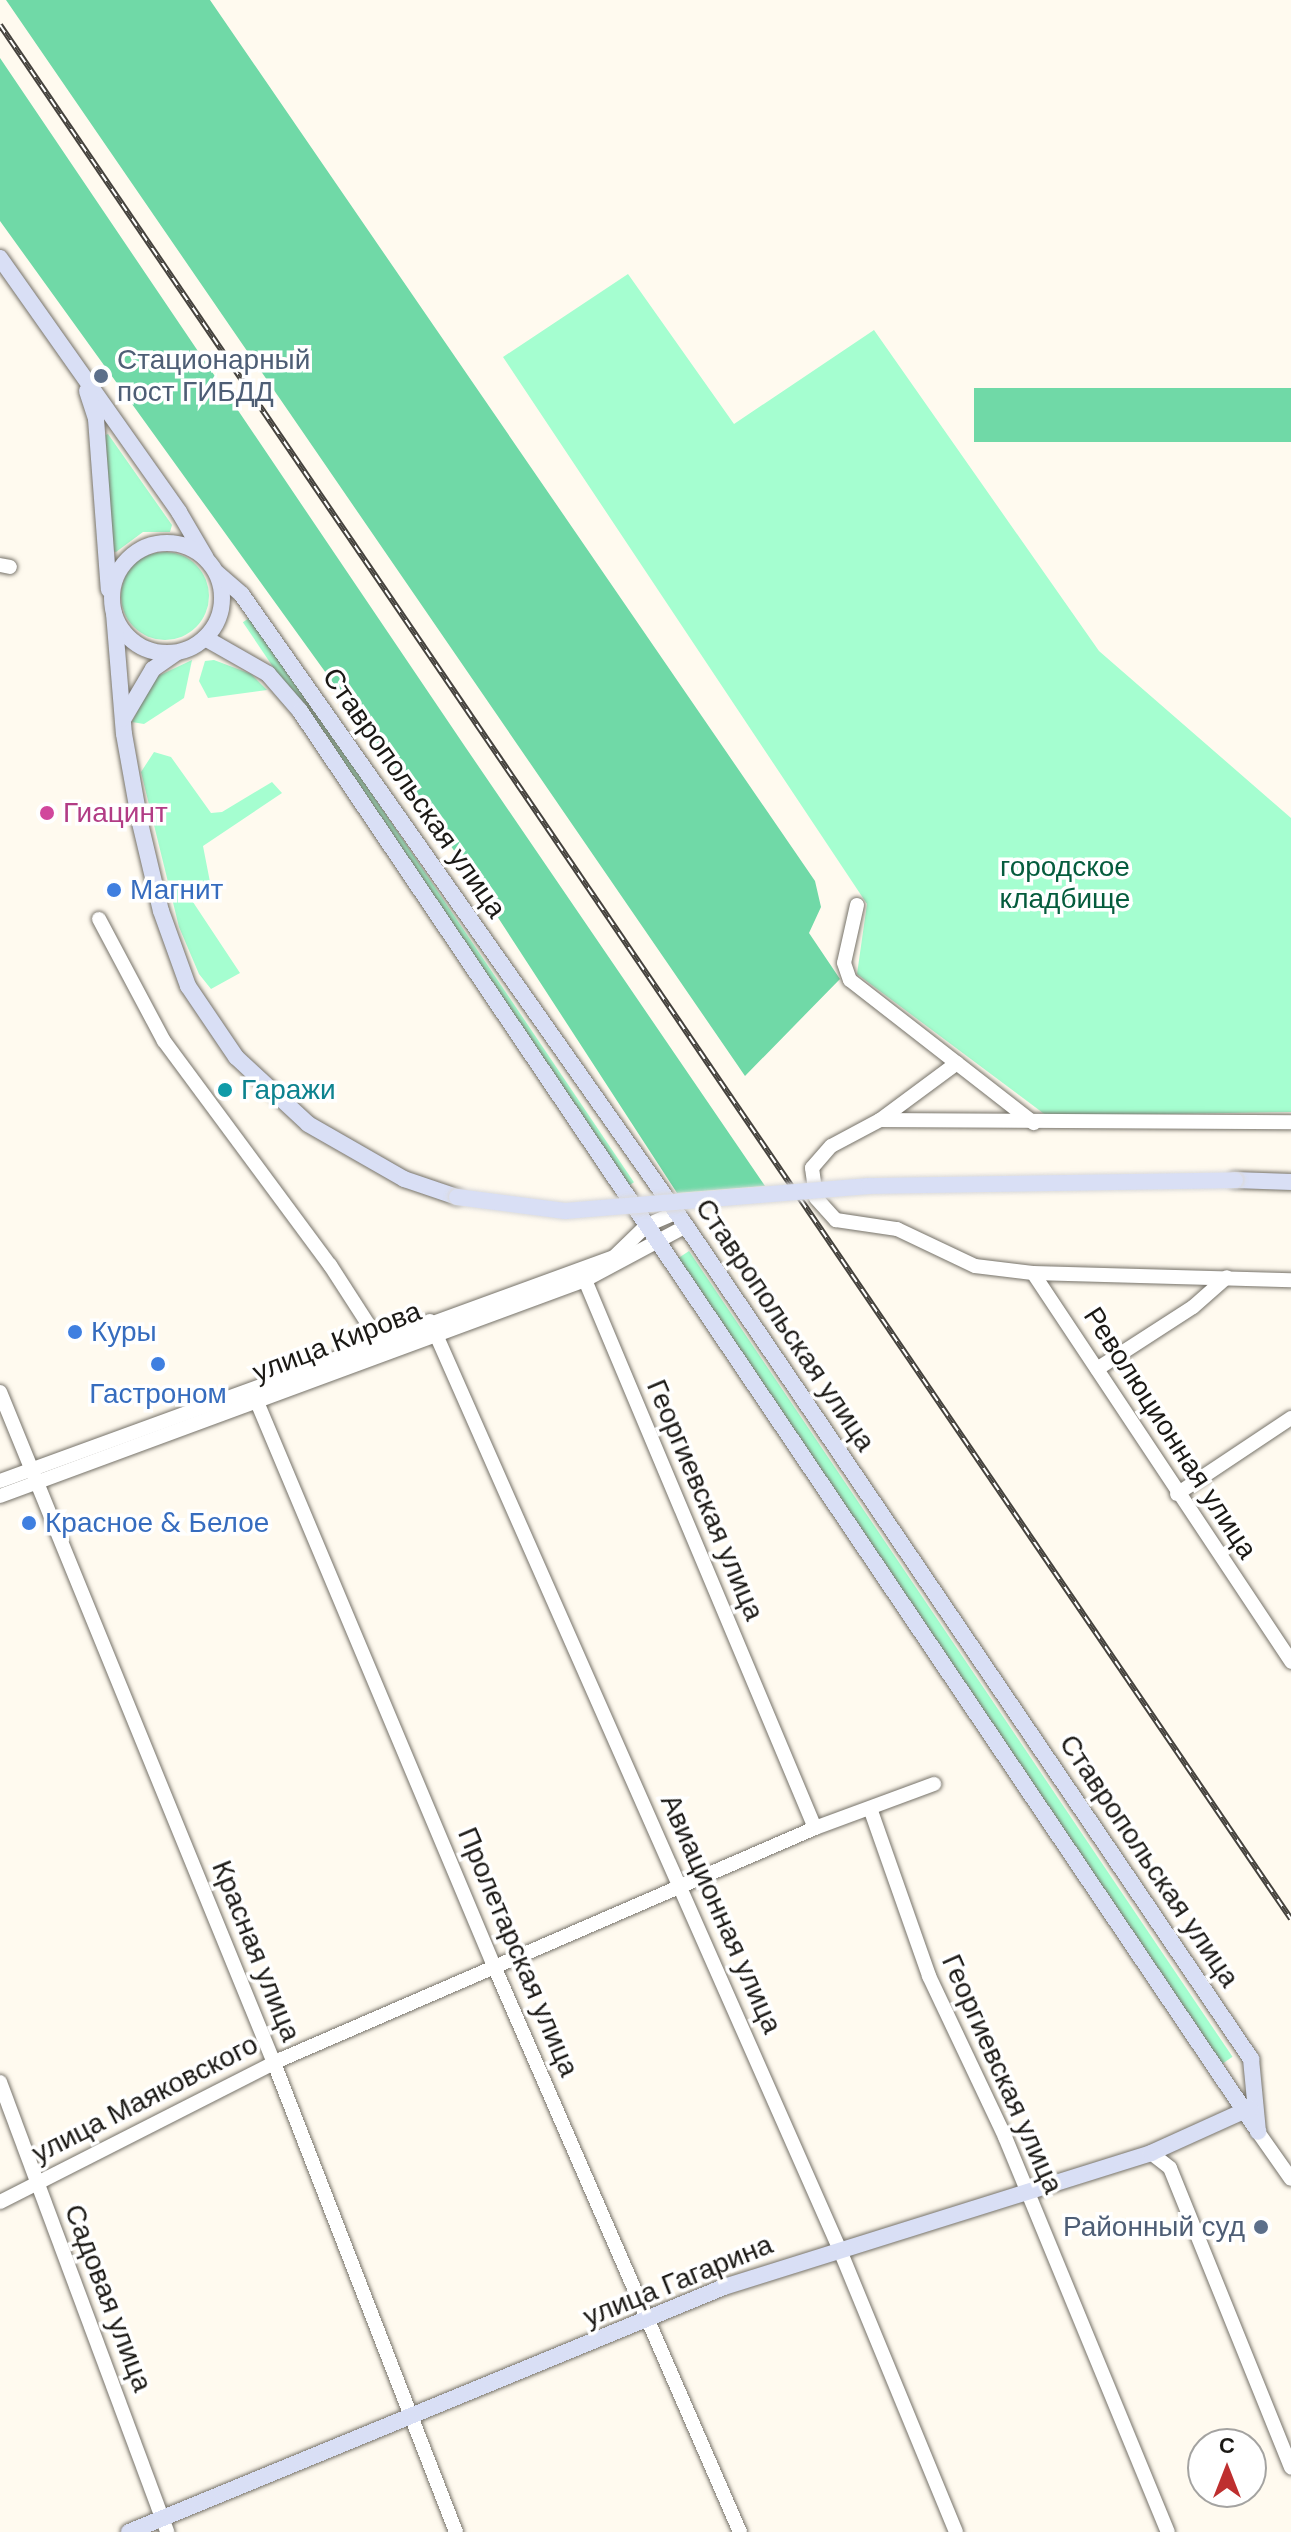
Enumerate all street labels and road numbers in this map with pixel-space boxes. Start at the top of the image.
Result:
street label: Ставропольская улица [315,662,513,924]
street label: Ставропольская улица [688,1192,882,1458]
street label: улица Кирова [248,1294,426,1390]
street label: Революционная улица [1076,1301,1264,1565]
street label: Георгиевская улица [639,1375,771,1625]
street label: Ставропольская улица [1052,1728,1246,1994]
street label: Авиационная улица [653,1789,789,2039]
street label: Пролетарская улица [450,1822,586,2082]
street label: Красная улица [204,1856,308,2046]
street label: Георгиевская улица [934,1949,1070,2199]
street label: улица Маяковского [27,2028,263,2170]
street label: Садовая улица [57,2200,159,2396]
street label: улица Гагарина [579,2228,777,2334]

